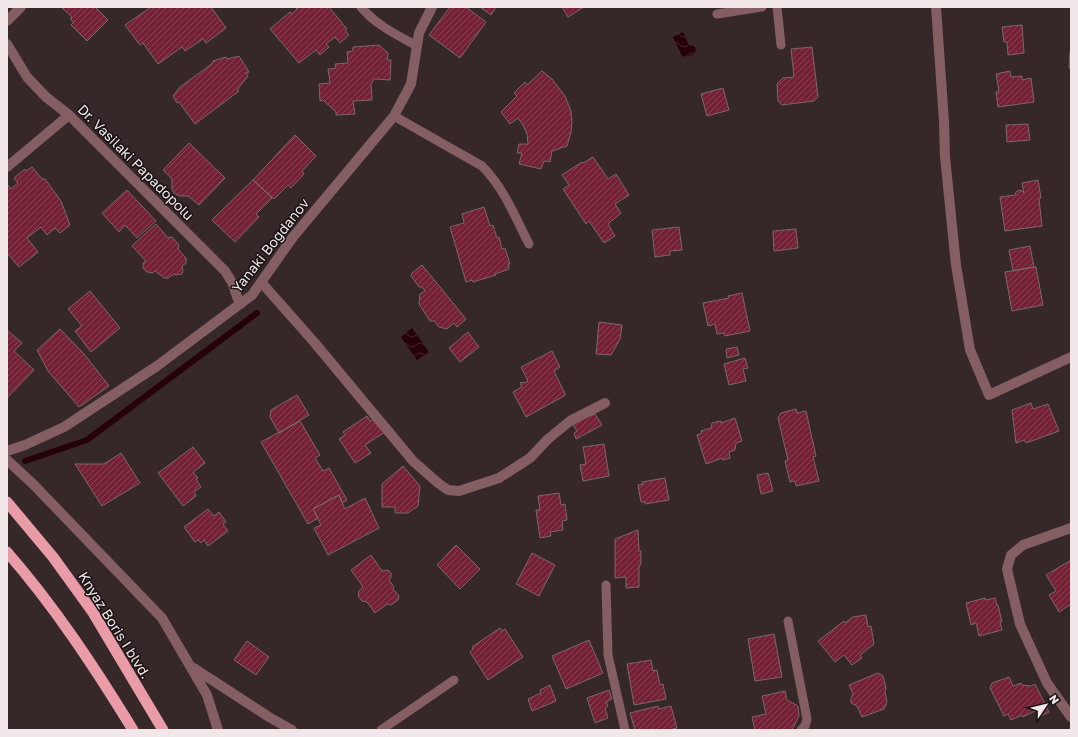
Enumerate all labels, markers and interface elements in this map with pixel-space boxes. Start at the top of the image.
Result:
street label: Dr. Vasilaki Papadopolu [75,101,197,223]
street label: Yanaki Bogdanov [228,194,312,296]
street label: Knyaz Boris I blvd. [75,568,155,682]
north arrow [1026,685,1066,725]
text: N [1047,692,1062,706]

